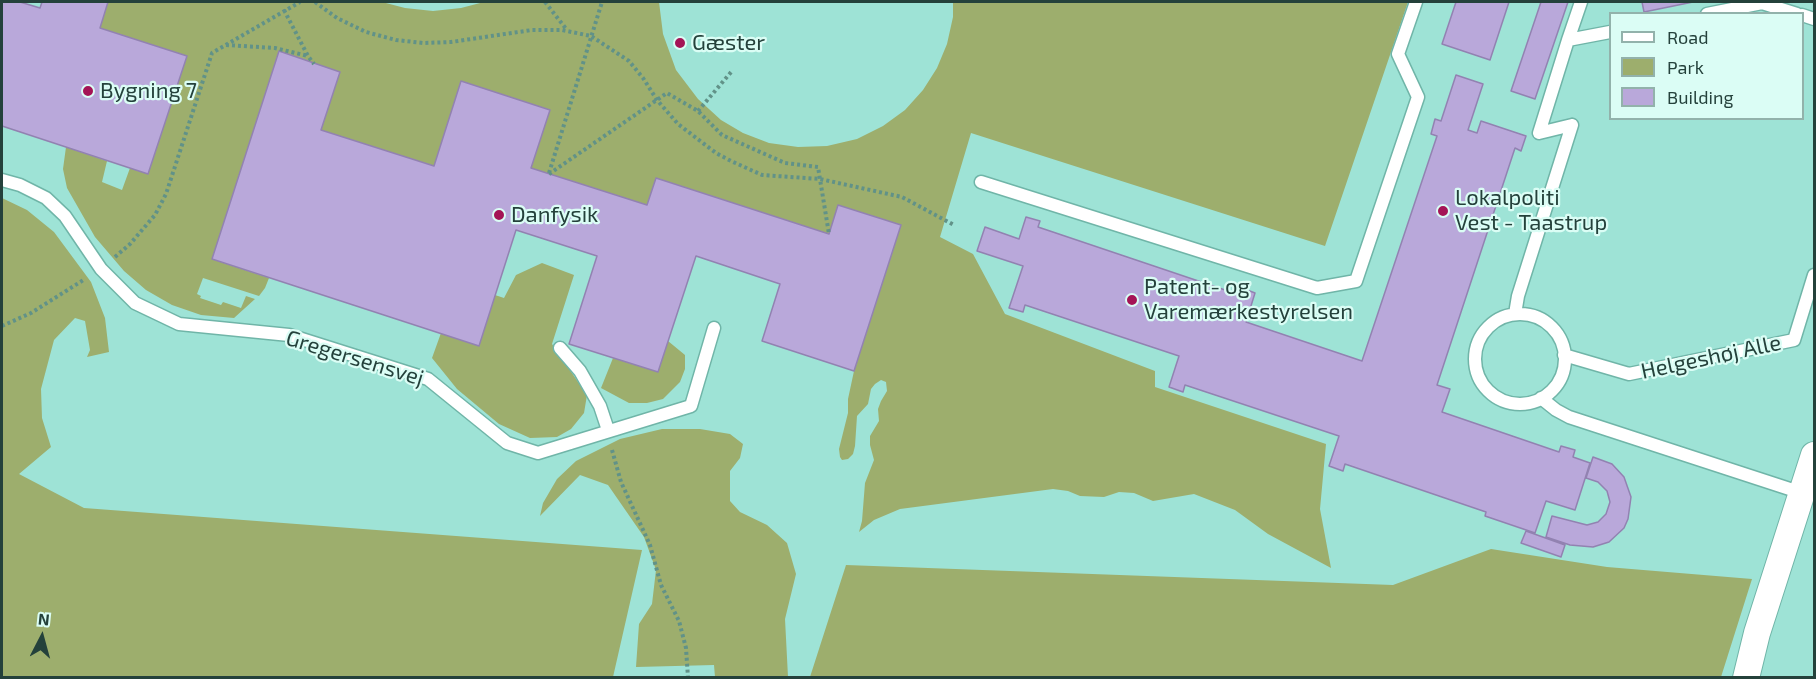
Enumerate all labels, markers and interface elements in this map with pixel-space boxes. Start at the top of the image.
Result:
legend [1609,12,1804,120]
text: Road [1667,26,1708,48]
place label: Gæster [692,30,765,56]
marker: Gæster [673,36,687,50]
text: Park [1667,56,1704,78]
place label: Bygning 7 [100,78,197,104]
marker: Bygning 7 [81,84,95,98]
text: Building [1667,86,1734,108]
place label: Lokalpoliti Vest - Taastrup [1455,185,1607,236]
place label: Danfysik [511,202,598,228]
marker: Lokalpoliti Vest - Taastrup [1436,204,1450,218]
marker: Danfysik [492,208,506,222]
place label: Patent- og Varemærkestyrelsen [1144,274,1353,326]
marker: Patent- og Varemærkestyrelsen [1125,293,1139,307]
street label: Gregersensvej [283,325,427,391]
street label: Helgeshøj Alle [1639,329,1783,385]
north arrow [12,607,72,667]
text: N [37,609,51,629]

